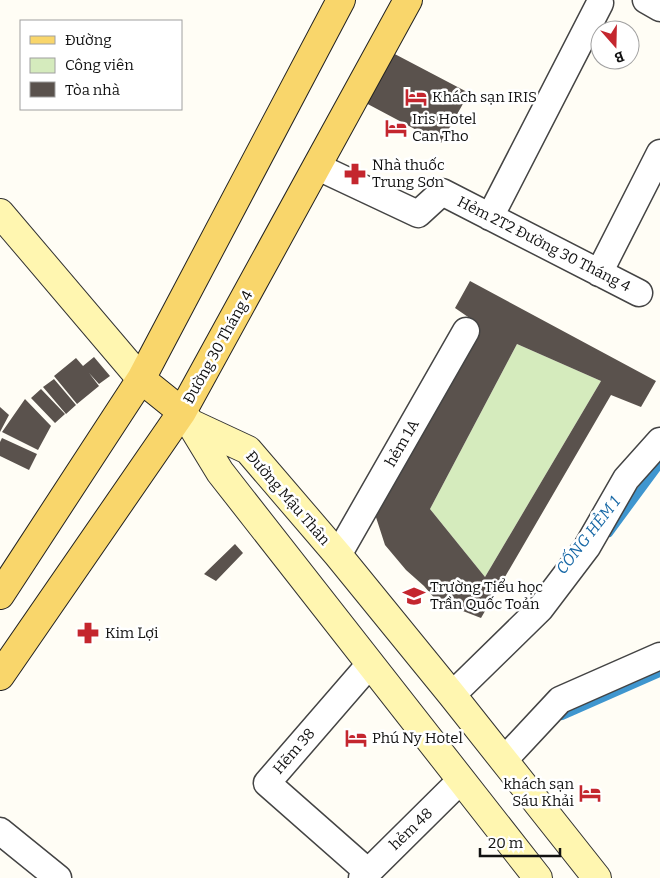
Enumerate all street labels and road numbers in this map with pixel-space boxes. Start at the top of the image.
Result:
street label: Hẻm 2T2 Đường 30 Tháng 4 [454,192,634,296]
street label: Đường 30 Tháng 4 [179,287,257,407]
street label: hẻm 1A [381,416,423,470]
street label: Đường Mậu Thân [242,447,334,549]
street label: Hẽm 38 [269,724,319,778]
street label: hẻm 48 [386,804,436,854]

